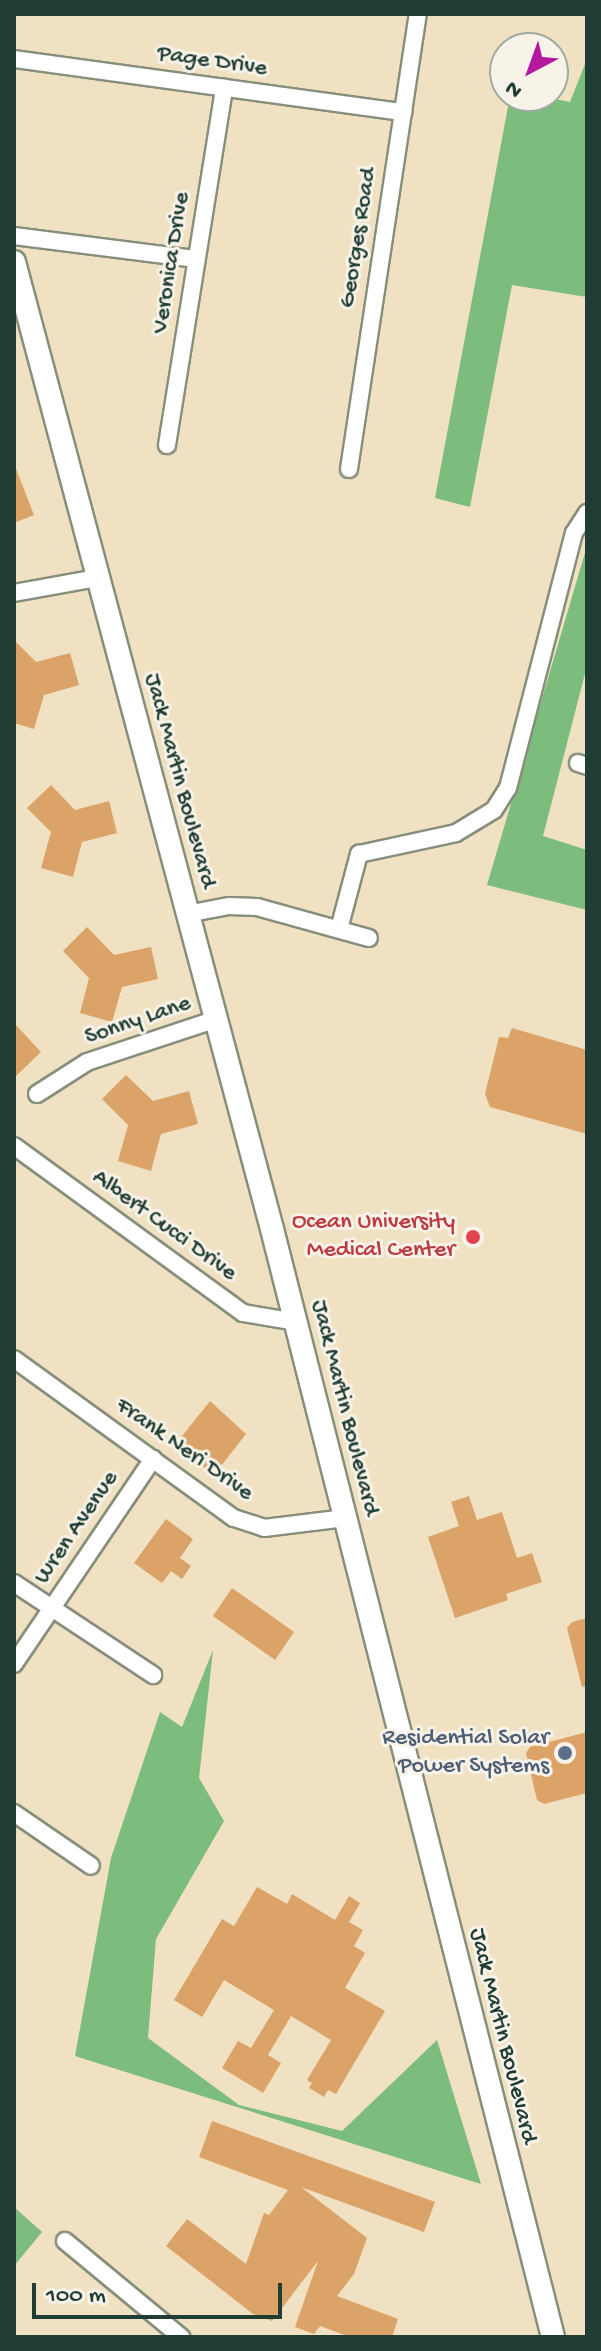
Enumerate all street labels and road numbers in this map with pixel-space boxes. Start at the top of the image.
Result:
street label: Page Drive [155,40,269,84]
street label: Georges Road [334,166,384,310]
street label: Veronica Drive [147,190,197,336]
street label: Jack Martin Boulevard [136,670,222,892]
street label: Sonny Lane [81,990,195,1052]
street label: Albert Cucci Drive [86,1164,242,1288]
street label: Jack Martin Boulevard [303,1297,385,1519]
street label: Frank Neri Drive [110,1392,258,1508]
street label: Wren Avenue [29,1466,125,1590]
street label: Jack Martin Boulevard [461,1925,543,2147]

